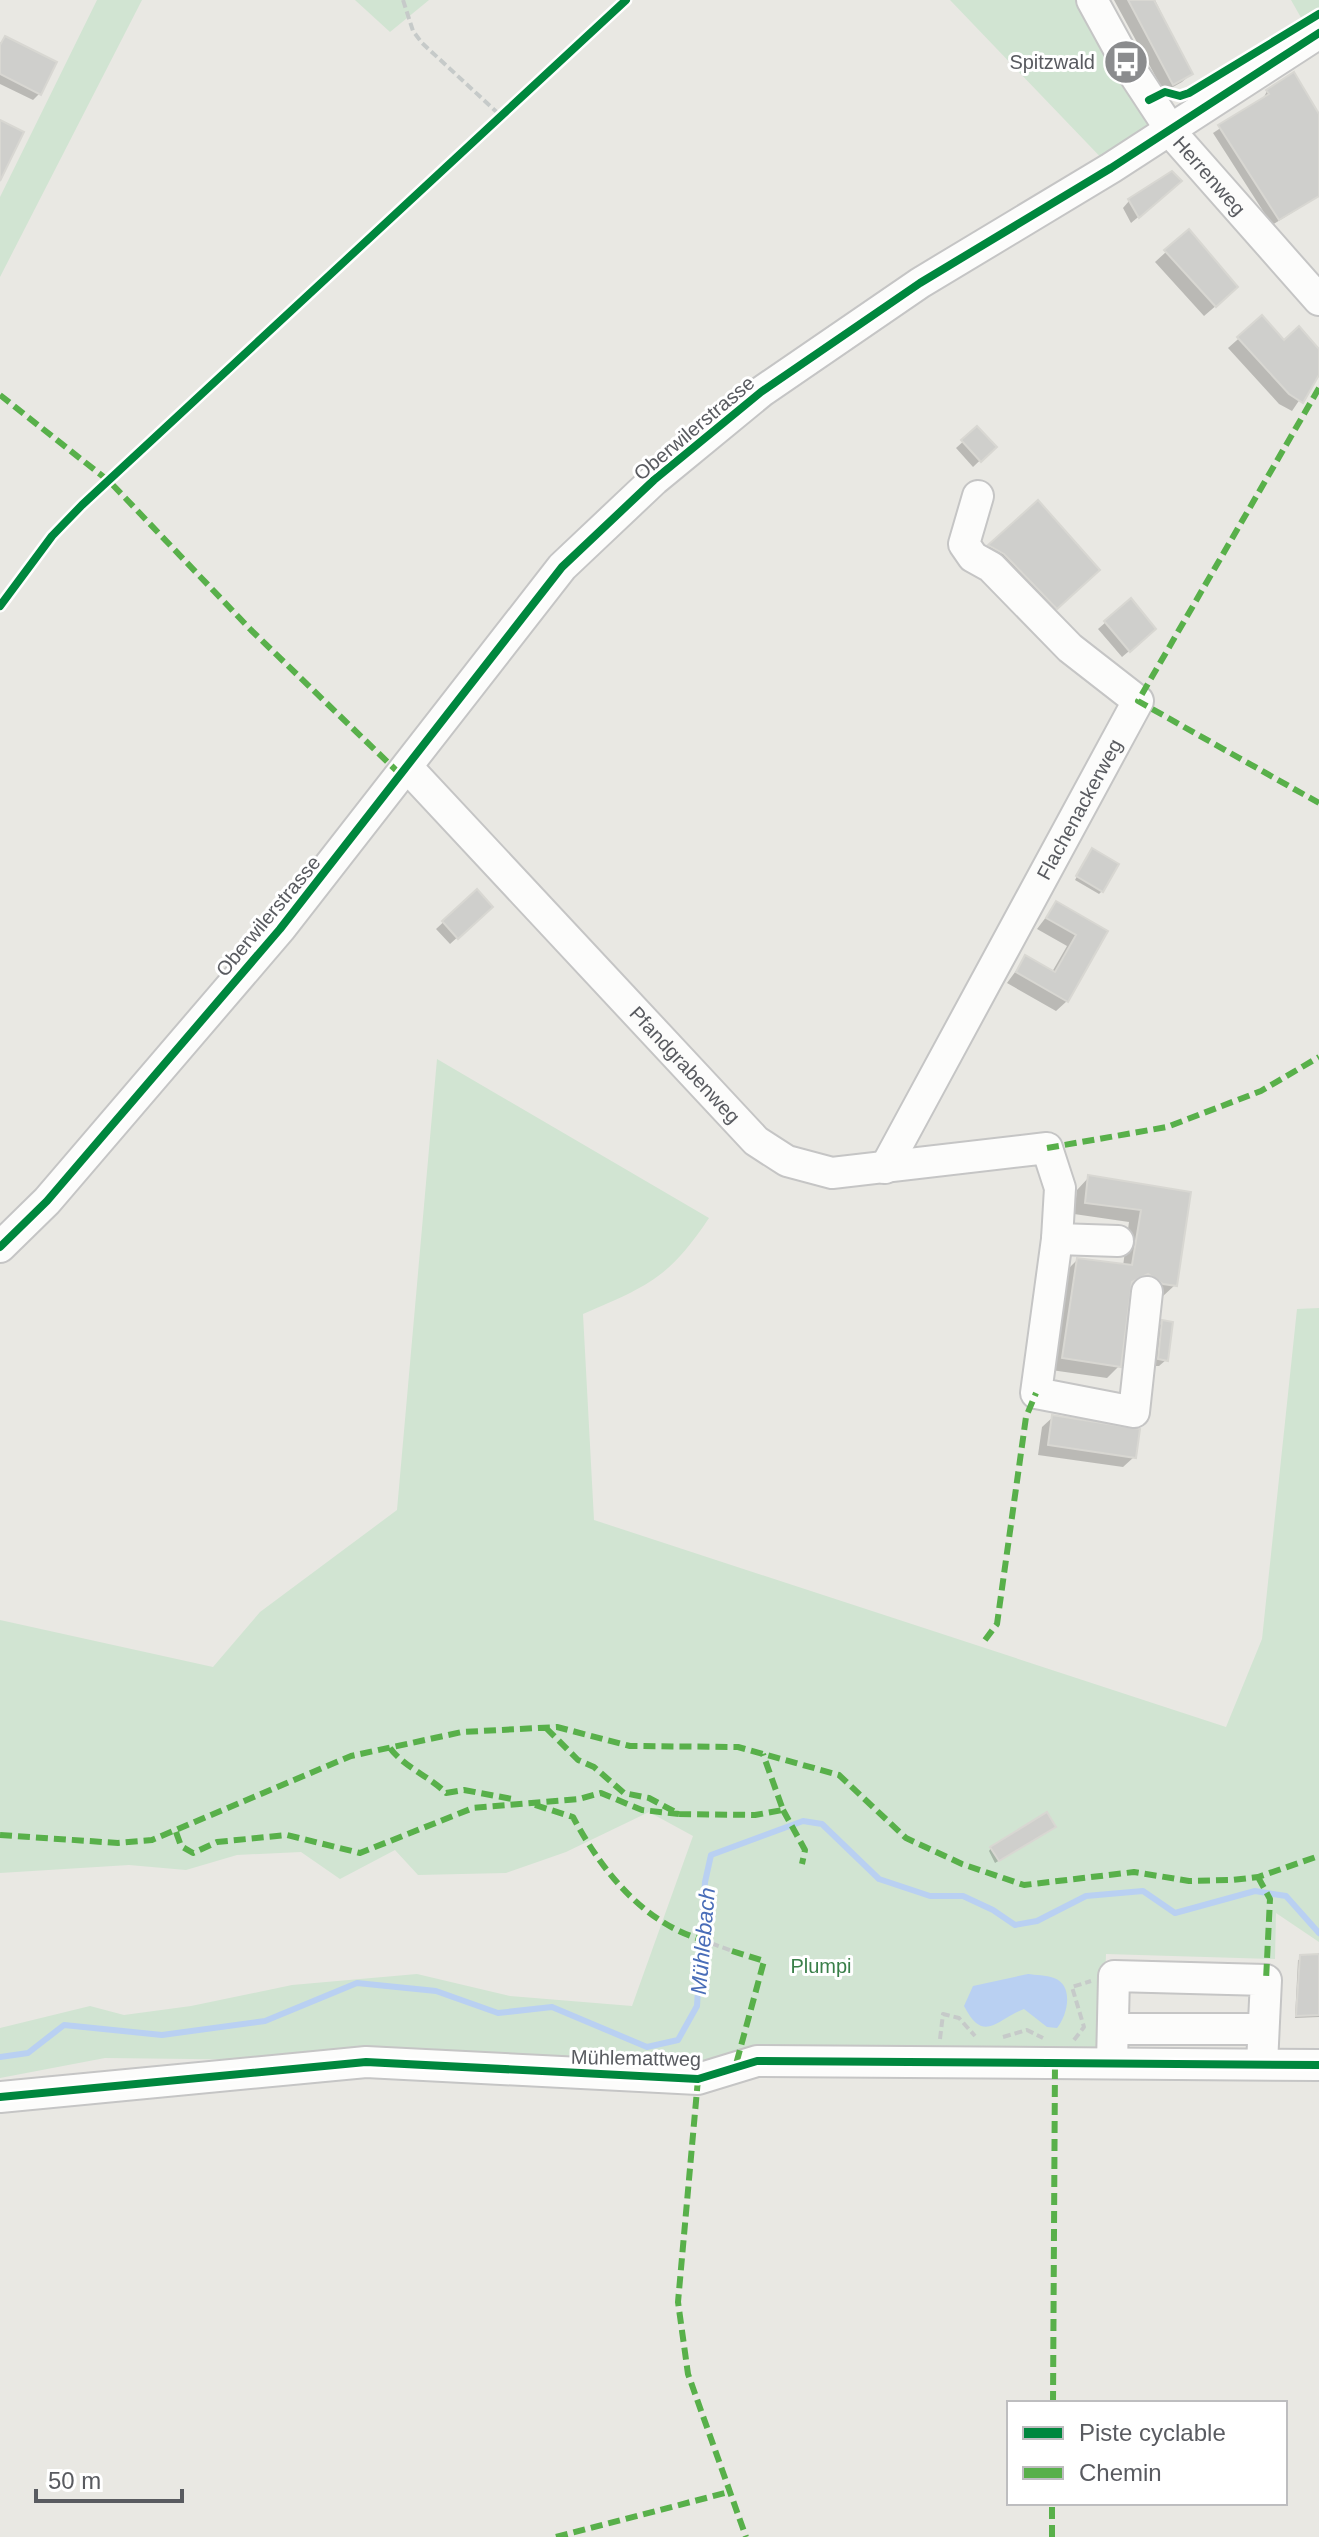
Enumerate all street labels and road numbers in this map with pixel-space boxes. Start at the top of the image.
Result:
street label: Herrenweg [1169,132,1250,220]
street label: Oberwilerstrasse [629,371,759,485]
street label: Flachenackerweg [1032,735,1126,883]
street label: Oberwilerstrasse [211,851,325,981]
street label: Pfandgrabenweg [625,1002,745,1128]
street label: Mühlemattweg [571,2046,701,2070]

